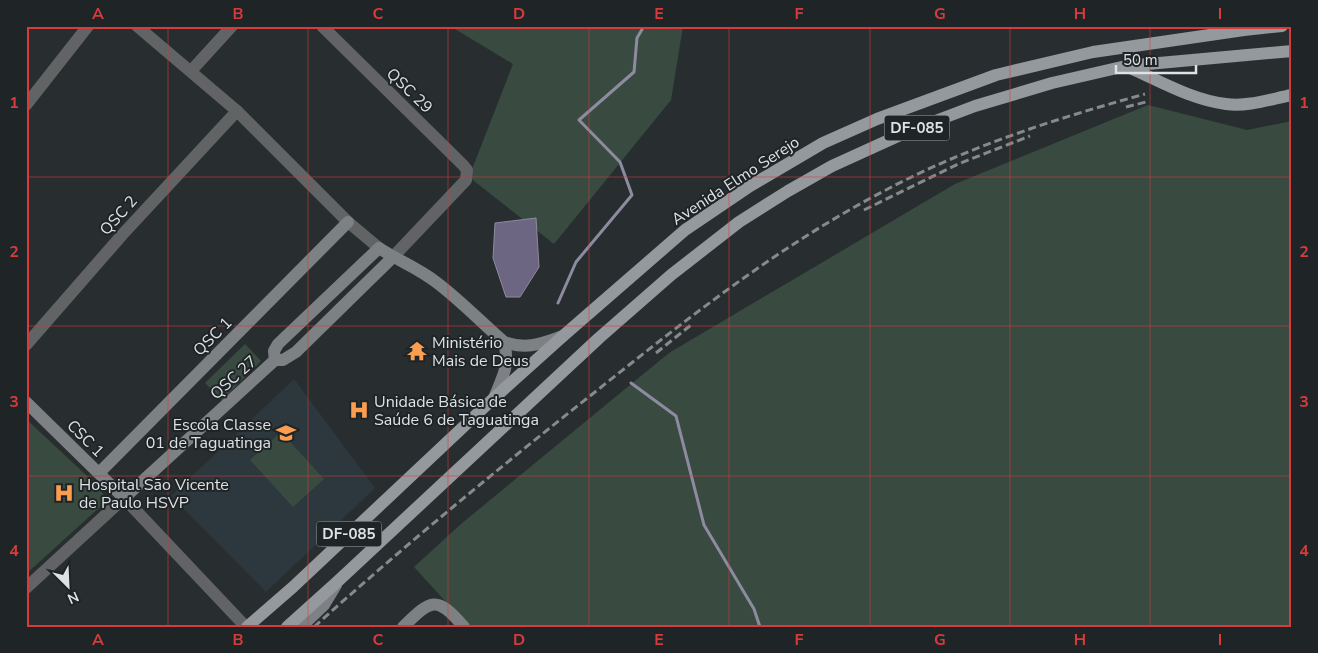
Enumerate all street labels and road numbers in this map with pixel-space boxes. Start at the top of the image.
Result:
street label: QSC 29 [381,63,437,118]
road number: DF-085 [884,116,950,140]
street label: Avenida Elmo Serejo [667,131,804,231]
street label: QSC 2 [95,191,143,240]
street label: QSC 1 [188,312,237,361]
street label: QSC 27 [205,351,262,405]
street label: CSC 1 [62,415,109,462]
road number: DF-085 [316,522,382,546]

